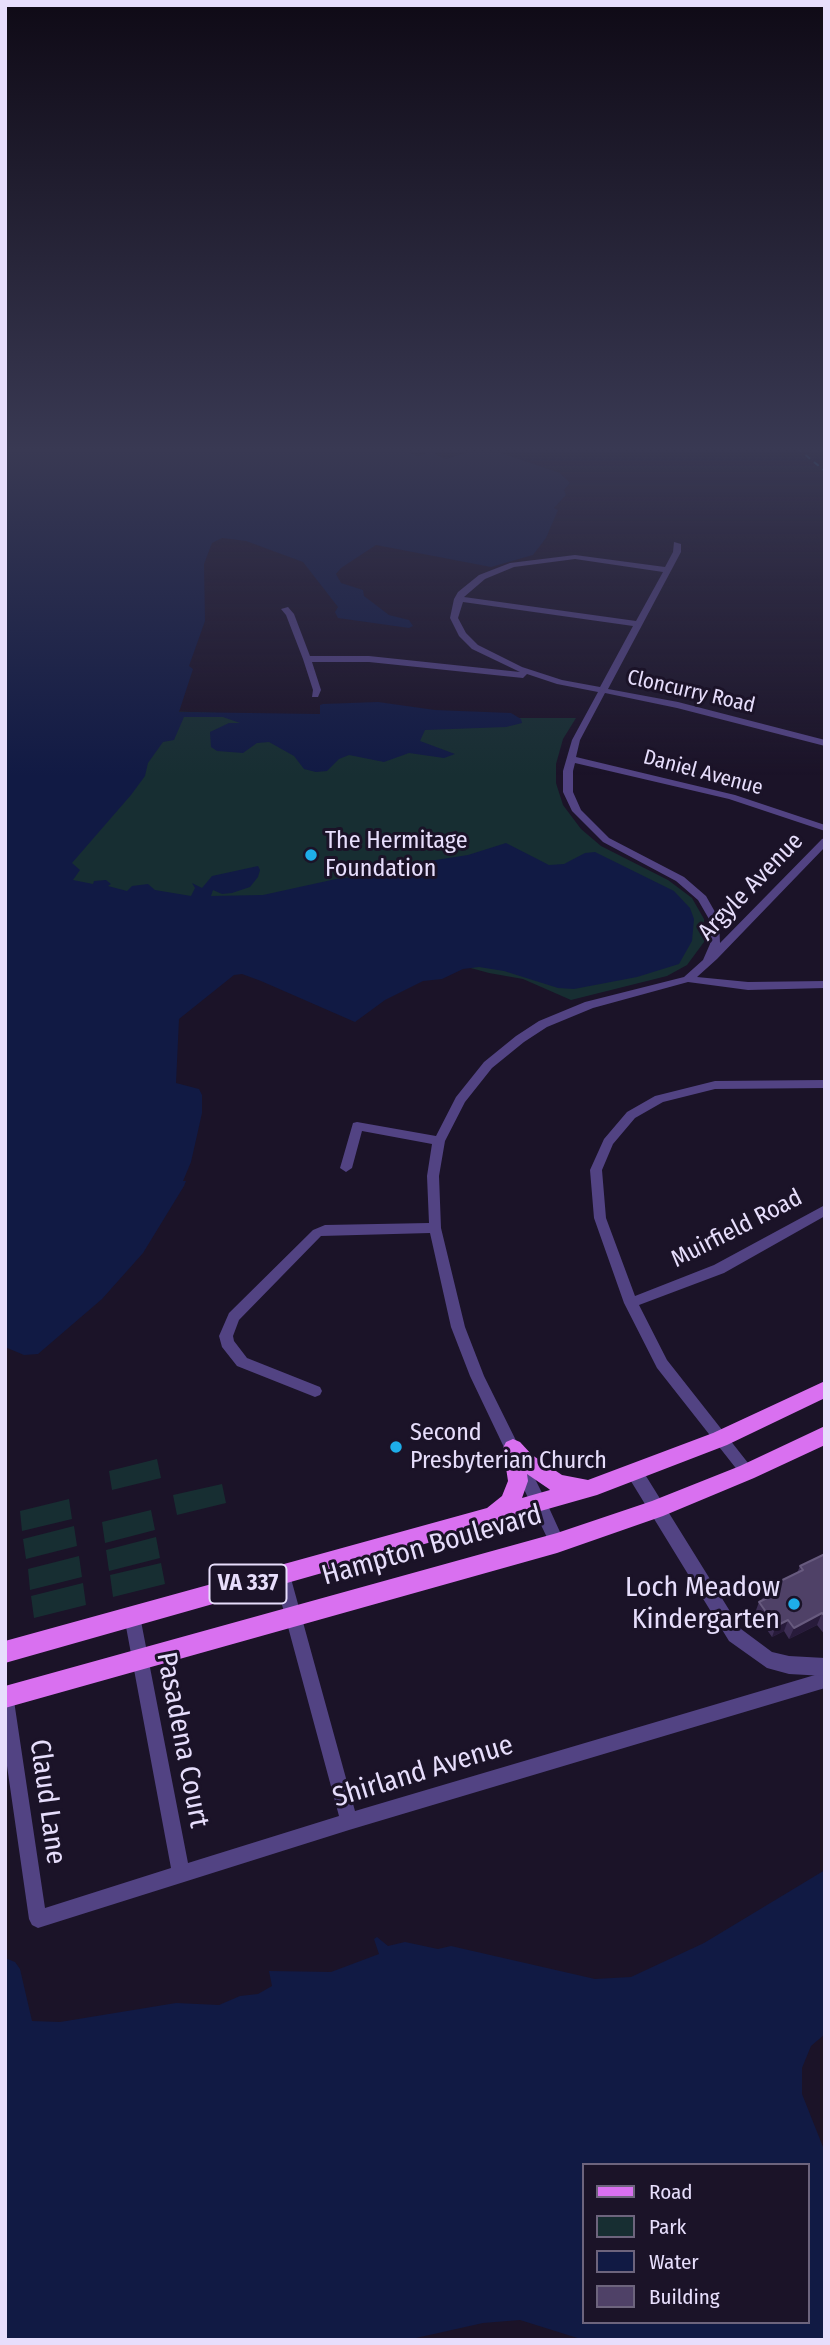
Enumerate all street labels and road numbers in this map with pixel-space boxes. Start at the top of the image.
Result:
street label: Cloncurry Road [625,665,757,719]
street label: Daniel Avenue [641,745,765,801]
street label: Argyle Avenue [693,827,809,947]
street label: Muirfield Road [667,1184,807,1274]
street label: Hampton Boulevard [318,1499,546,1593]
road number: VA 337 [210,1564,286,1604]
street label: Pasadena Court [149,1649,215,1831]
street label: Shirland Avenue [329,1729,517,1815]
street label: Claud Lane [22,1737,72,1867]

